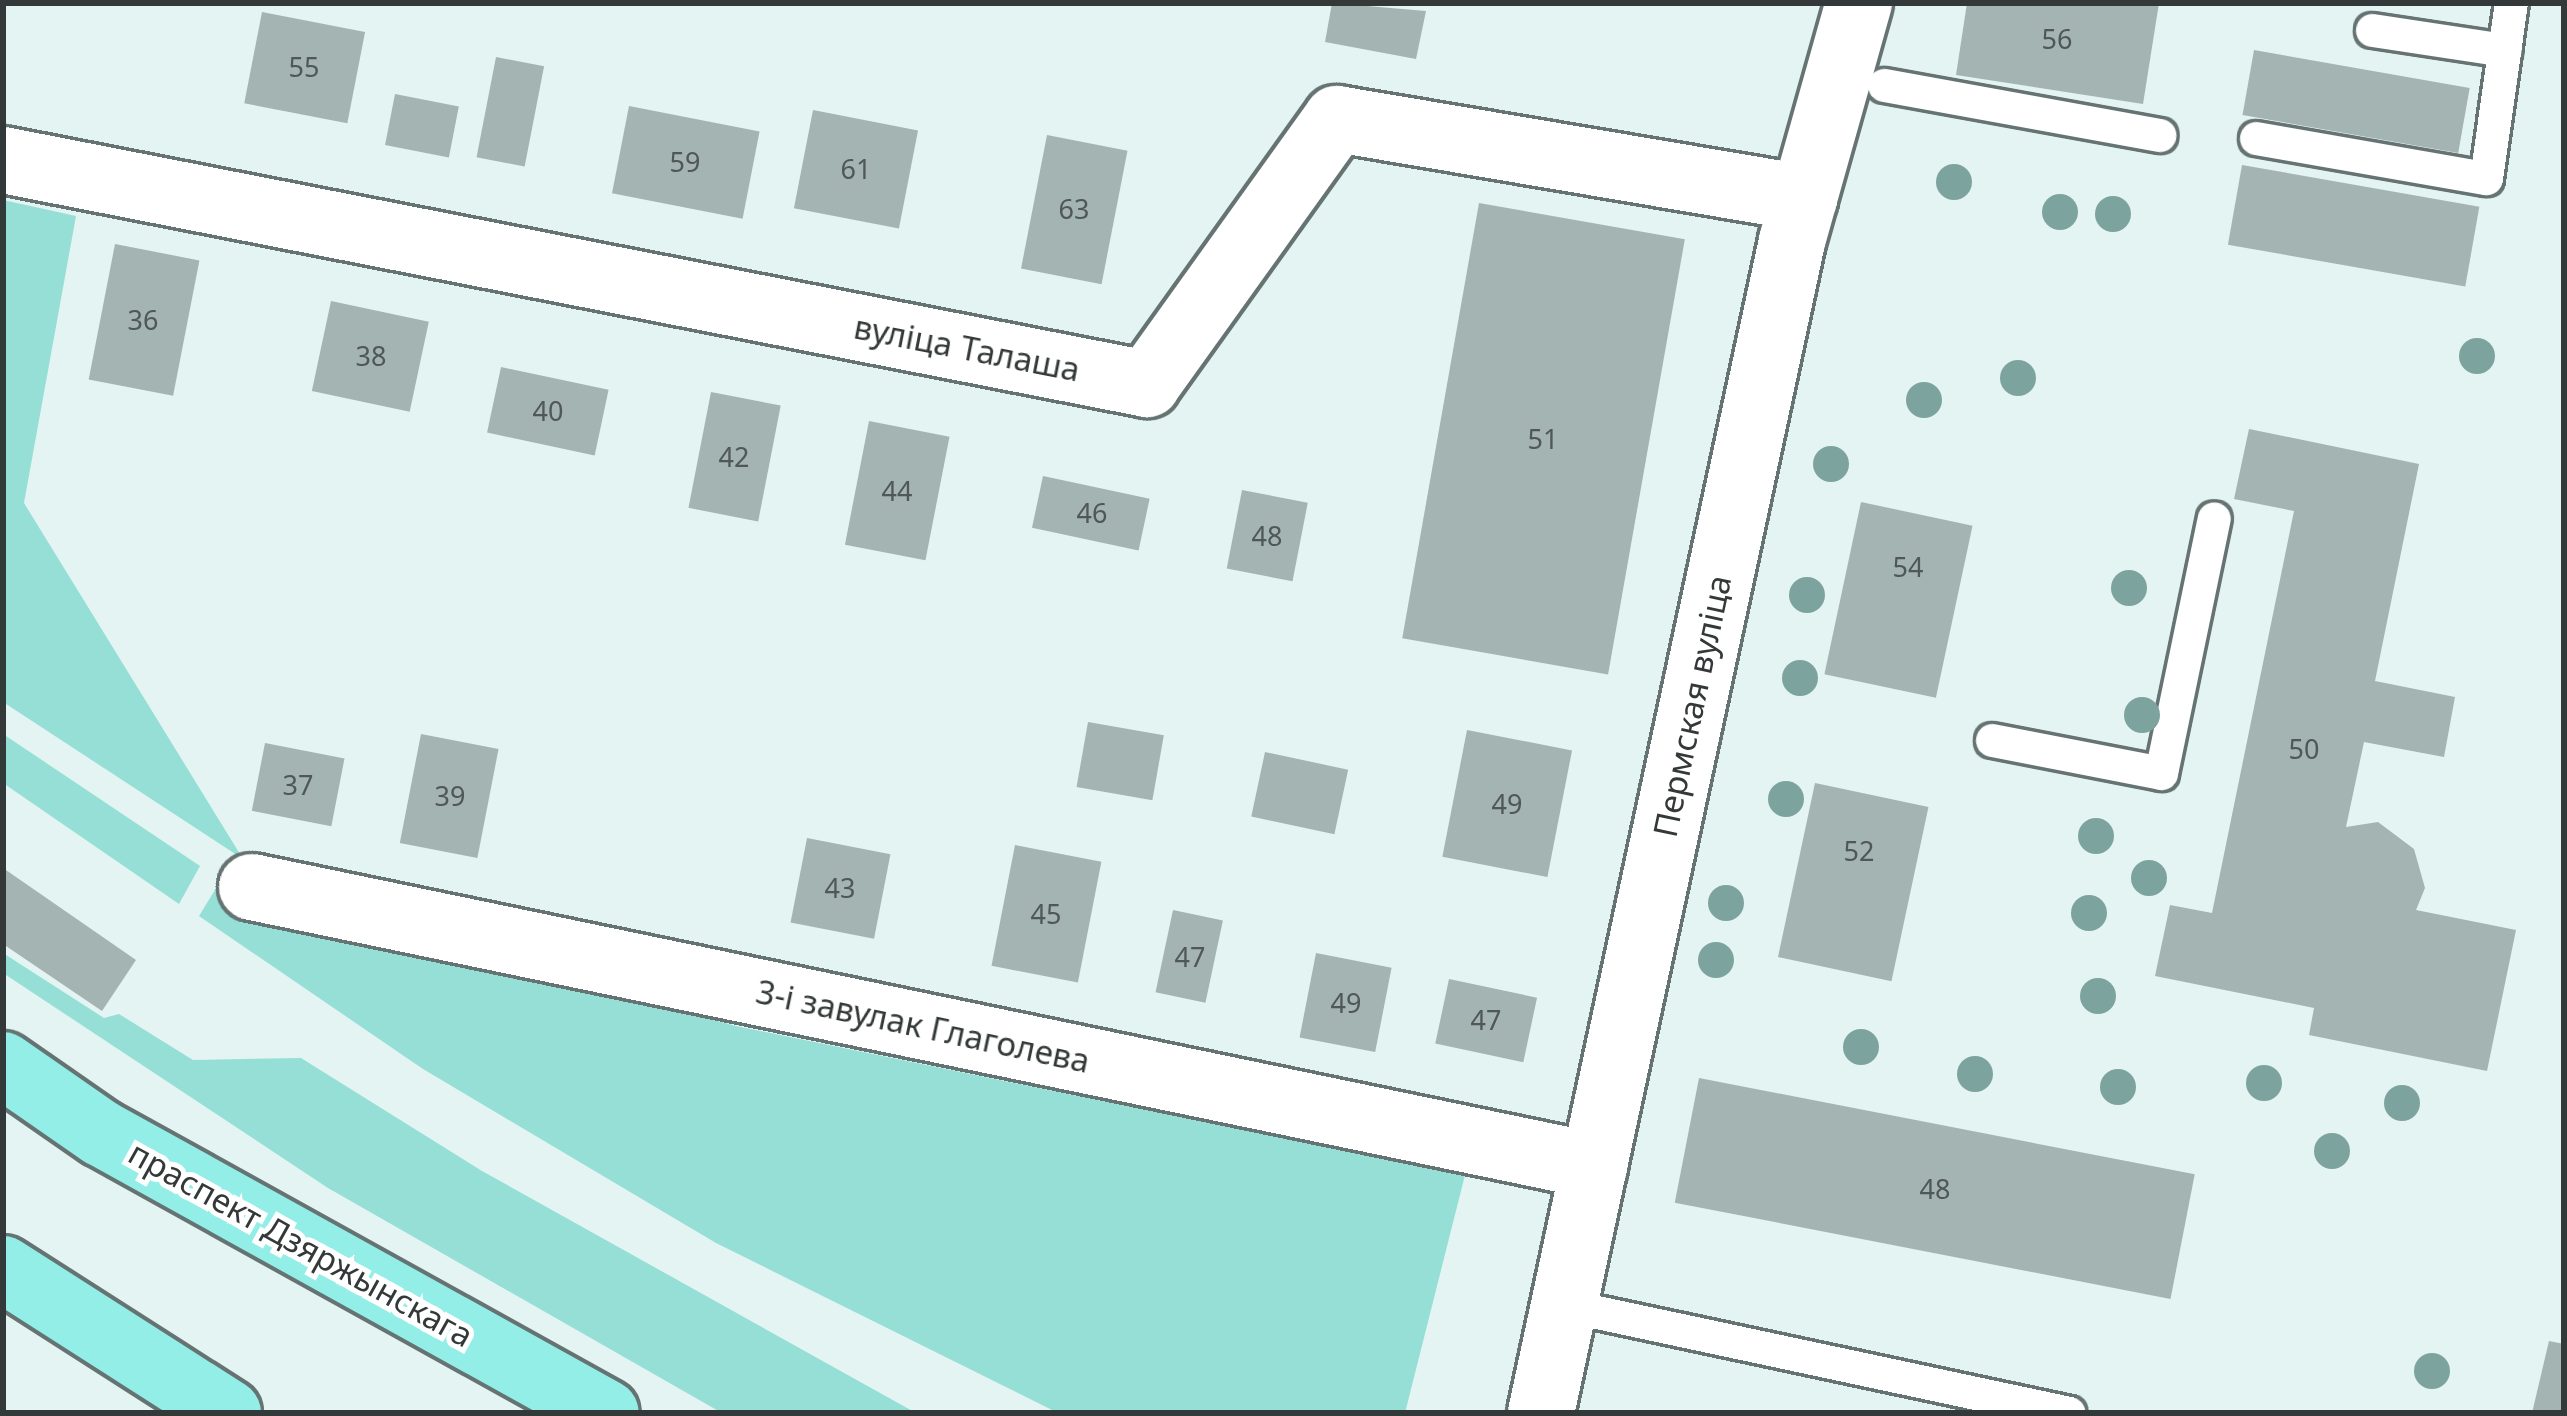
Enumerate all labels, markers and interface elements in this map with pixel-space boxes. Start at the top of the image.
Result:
house number: 56 [2042,23,2072,55]
house number: 55 [289,51,319,83]
house number: 59 [670,146,700,178]
house number: 61 [841,153,871,185]
house number: 63 [1059,193,1089,225]
house number: 36 [128,304,158,336]
street label: вуліца Талаша [851,307,1083,389]
house number: 38 [356,340,386,372]
house number: 40 [533,395,563,427]
house number: 51 [1528,423,1558,455]
house number: 42 [719,441,749,473]
house number: 44 [882,475,912,507]
house number: 46 [1077,497,1107,529]
house number: 48 [1252,520,1282,552]
house number: 54 [1893,551,1923,583]
street label: Пермская вуліца [1645,571,1739,841]
house number: 50 [2289,733,2319,765]
house number: 37 [283,769,313,801]
house number: 39 [435,780,465,812]
house number: 49 [1492,788,1522,820]
house number: 52 [1844,835,1874,867]
house number: 43 [825,872,855,904]
house number: 45 [1031,898,1061,930]
house number: 47 [1175,941,1205,973]
street label: 3-і завулак Глаголева [753,971,1093,1081]
house number: 49 [1331,987,1361,1019]
house number: 47 [1471,1004,1501,1036]
street label: праспект Дзяржынскага [122,1133,480,1355]
house number: 48 [1920,1173,1950,1205]

